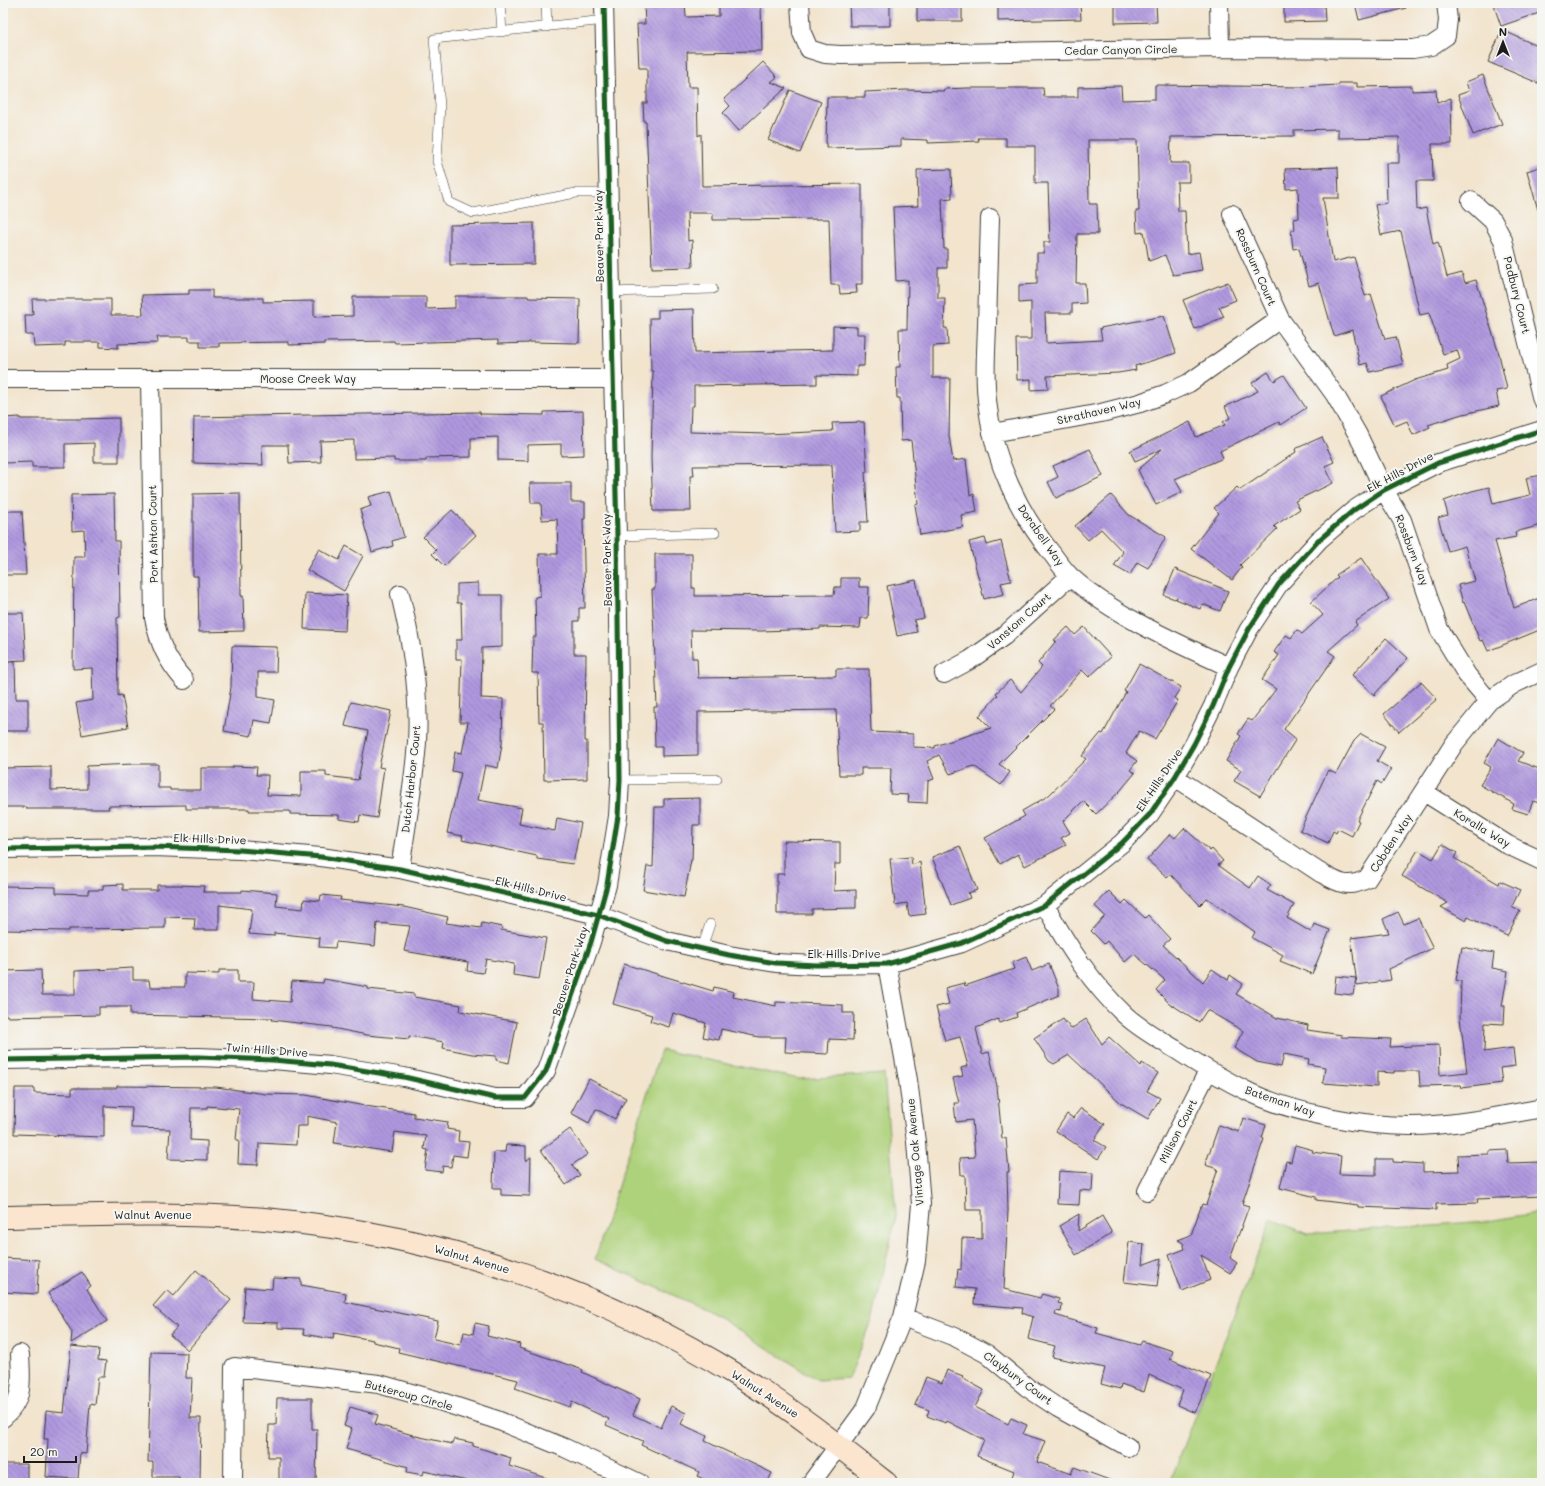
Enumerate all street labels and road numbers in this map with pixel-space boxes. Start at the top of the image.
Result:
street label: Cedar Canyon Circle [1064,41,1178,58]
street label: Beaver Park Way [590,189,607,283]
street label: Rossburn Court [1233,226,1280,308]
street label: Padbury Court [1501,255,1534,335]
street label: Moose Creek Way [260,371,356,386]
street label: Strathaven Way [1055,393,1143,427]
street label: Elk Hills Drive [1364,448,1436,495]
street label: Port Ashton Court [144,485,161,583]
street label: Dorabell Way [1015,501,1068,569]
street label: Rossburn Way [1392,512,1433,588]
street label: Beaver Park Way [598,513,615,607]
street label: Vanstom Court [984,589,1054,652]
street label: Dutch Harbor Court [397,724,424,834]
street label: Elk Hills Drive [1132,745,1185,814]
street label: Koralla Way [1451,805,1514,851]
street label: Cobden Way [1366,810,1415,875]
street label: Elk Hills Drive [173,830,247,847]
street label: Elk Hills Drive [494,872,569,905]
street label: Beaver Park Way [548,924,591,1017]
street label: Elk Hills Drive [807,946,881,961]
street label: Twin Hills Drive [225,1039,309,1060]
street label: Bateman Way [1243,1082,1317,1120]
street label: Millson Court [1155,1096,1200,1165]
street label: Vintage Oak Avenue [902,1097,927,1206]
street label: Walnut Avenue [114,1207,192,1222]
street label: Walnut Avenue [433,1241,512,1277]
street label: Claybury Court [981,1347,1056,1408]
street label: Walnut Avenue [729,1366,802,1421]
street label: Buttercup Circle [364,1376,455,1414]

